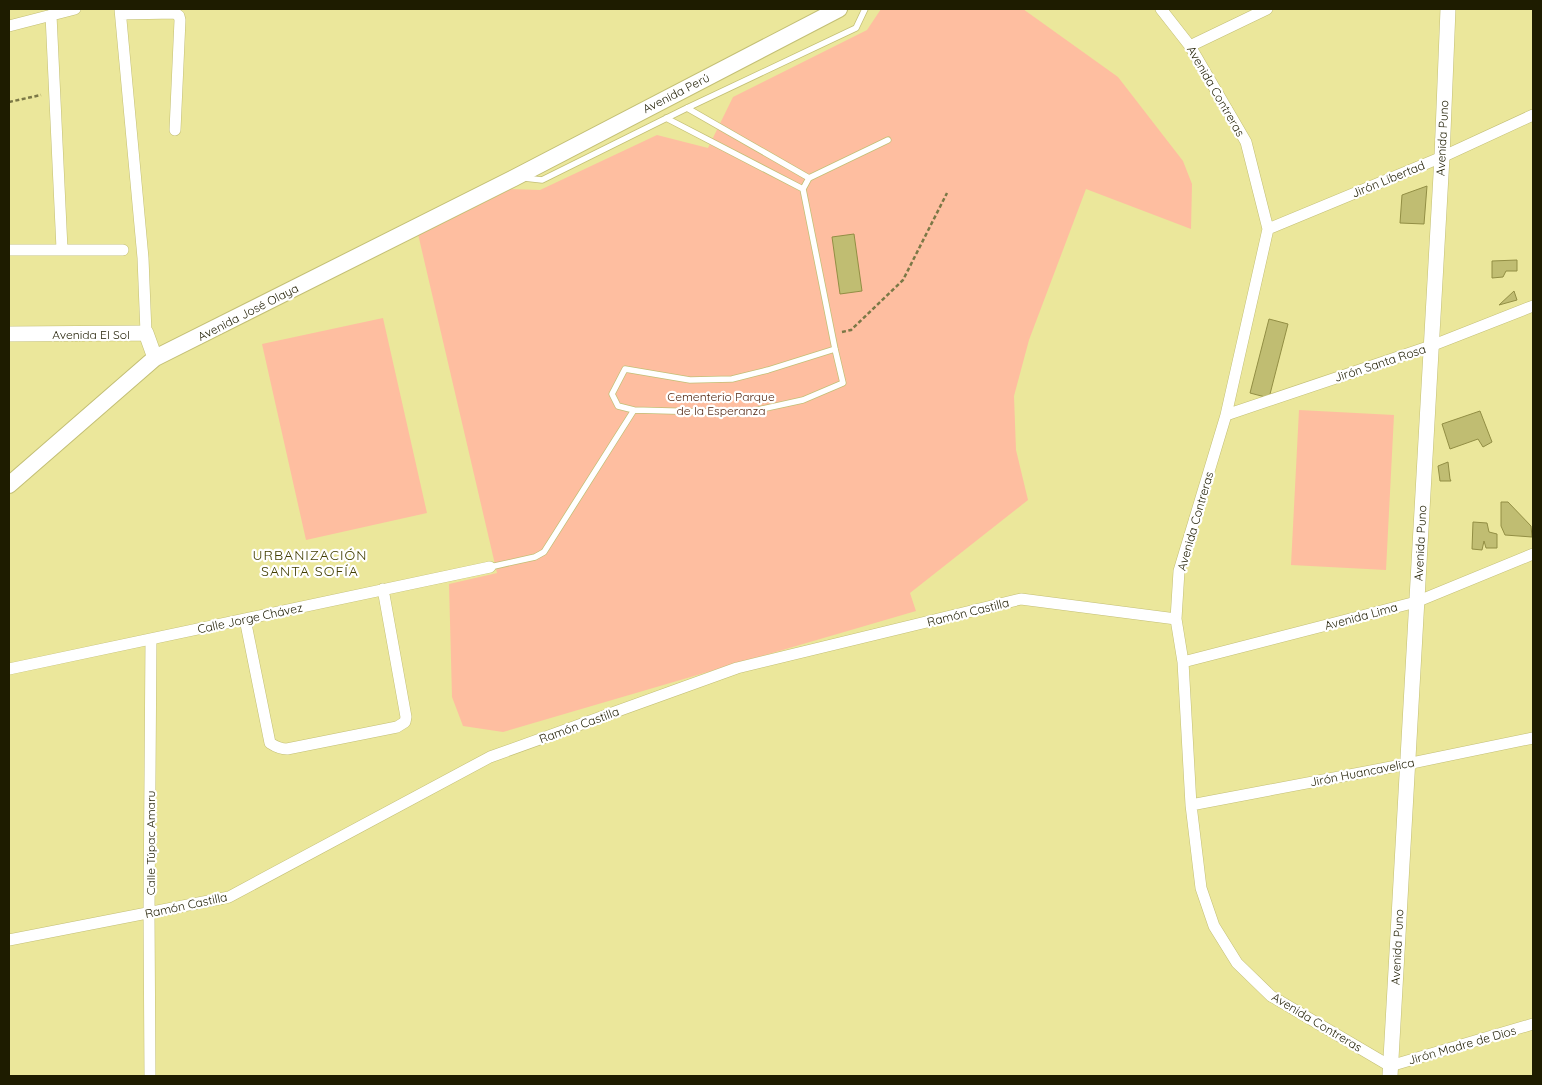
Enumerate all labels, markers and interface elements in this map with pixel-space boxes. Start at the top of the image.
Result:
street label: Avenida Contreras [1184,43,1248,139]
street label: Avenida Perú [640,70,712,116]
street label: Avenida Puno [1433,100,1451,176]
street label: Jirón Libertad [1349,157,1427,201]
street label: Avenida José Olaya [195,280,301,344]
street label: Avenida El Sol [52,327,130,342]
street label: Jirón Santa Rosa [1332,341,1428,385]
park label: Cementerio Parque de la Esperanza [667,389,775,418]
street label: Avenida Contreras [1174,469,1216,572]
street label: Avenida Puno [1411,505,1429,581]
district label: URBANIZACIÓN SANTA SOFÍA [253,546,367,580]
street label: Ramón Castilla [925,595,1011,629]
street label: Calle Jorge Chávez [196,599,304,636]
street label: Avenida Lima [1323,599,1399,633]
street label: Ramón Castilla [537,704,621,746]
street label: Jirón Huancavelica [1308,754,1416,790]
street label: Calle Túpac Amaru [143,791,158,895]
street label: Ramón Castilla [143,889,229,921]
street label: Avenida Puno [1388,909,1406,985]
street label: Avenida Contreras [1269,989,1365,1055]
street label: Jirón Madre de Dios [1406,1022,1518,1068]

